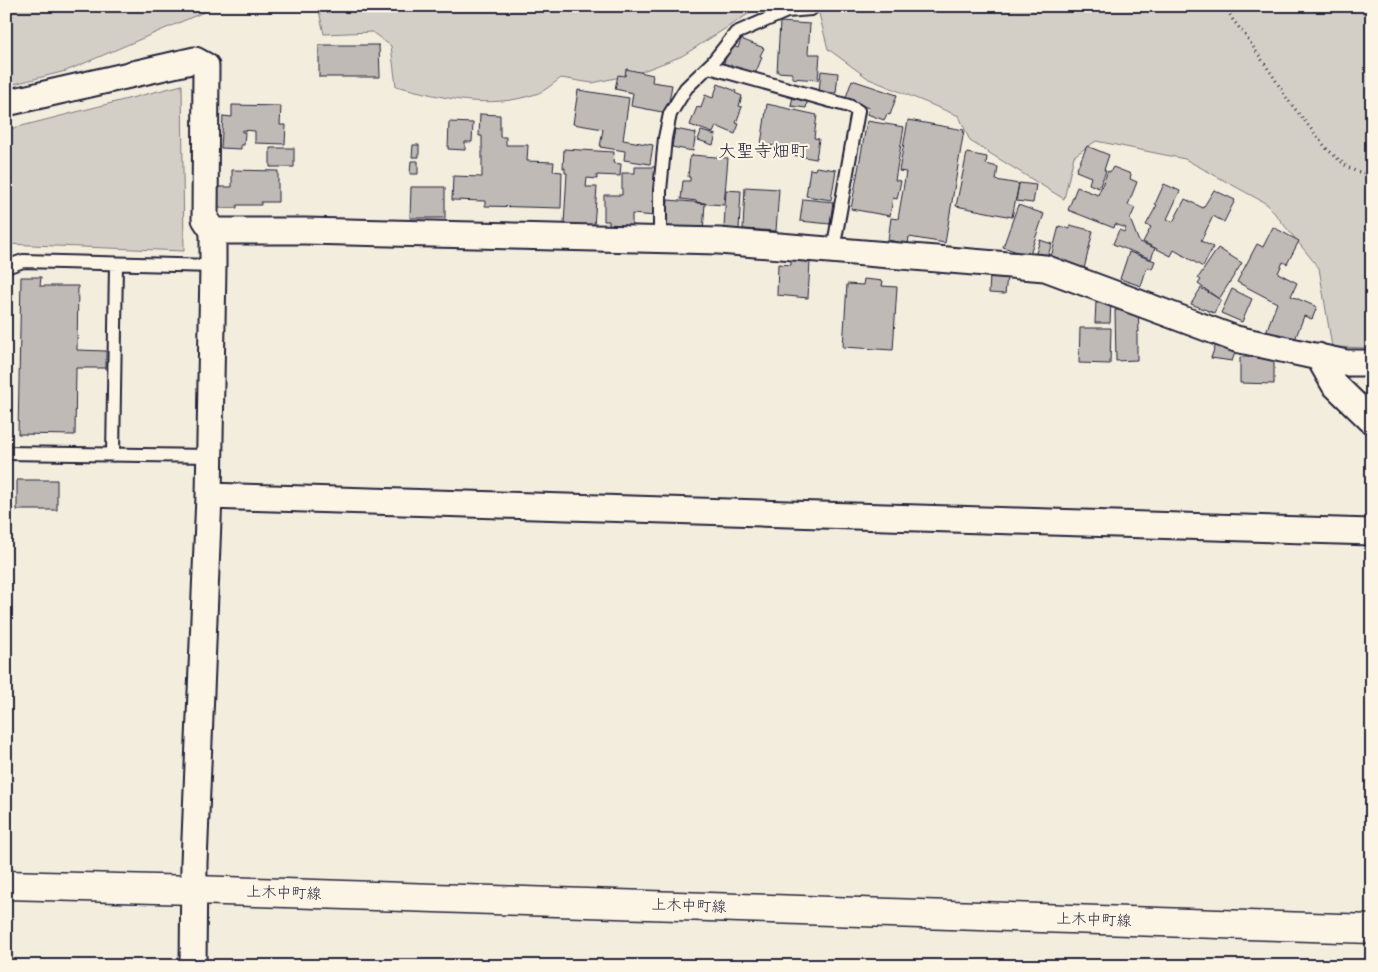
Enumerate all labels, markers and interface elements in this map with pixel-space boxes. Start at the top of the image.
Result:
district label: 大聖寺畑町 [718,141,808,162]
street label: 上木中町線 [246,882,322,904]
street label: 上木中町線 [651,895,727,917]
street label: 上木中町線 [1056,909,1132,931]

